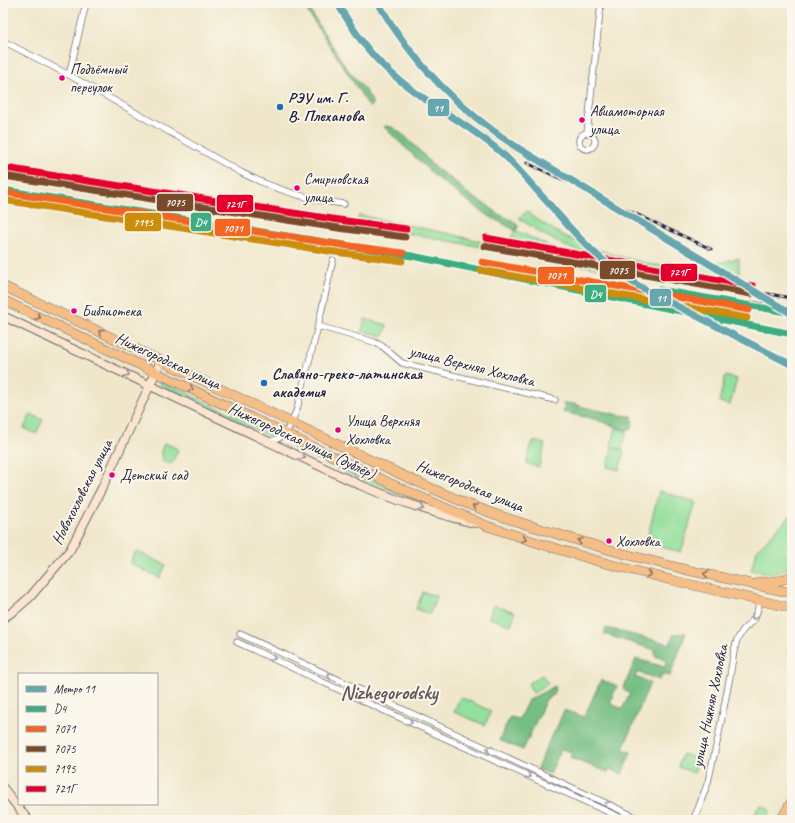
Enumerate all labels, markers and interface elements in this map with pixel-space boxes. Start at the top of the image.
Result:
place label: Подъёмный переулок [70,60,128,97]
marker: Подъёмный переулок [57,73,67,83]
place label: РЭУ им. Г. В. Плеханова [288,88,366,126]
line badge: 11 [427,98,450,117]
text: 11 [433,101,444,115]
marker: РЭУ им. Г. В. Плеханова [275,102,285,112]
place label: Авиамоторная улица [589,102,665,139]
marker: Авиамоторная улица [577,115,587,125]
place label: Смирновская улица [303,170,369,207]
marker: Смирновская улица [292,183,302,193]
line badge: 7075 [156,193,194,212]
line badge: 721Г [216,194,254,213]
text: 7075 [165,195,186,209]
text: 721Г [225,197,248,211]
line badge: 7195 [124,212,162,232]
line badge: D4 [190,212,212,232]
text: 7195 [133,215,154,229]
text: D4 [195,215,209,229]
line badge: 7071 [214,218,251,237]
text: 7071 [223,221,244,235]
line badge: 7075 [599,260,636,280]
text: 7075 [608,263,629,277]
line badge: 721Г [660,263,698,282]
text: 721Г [669,265,692,279]
line badge: 7071 [537,266,575,285]
text: 7071 [546,268,567,282]
line badge: D4 [584,284,607,303]
text: D4 [590,287,604,301]
line badge: 11 [649,288,672,307]
text: 11 [656,291,667,305]
place label: Библиотека [82,302,142,321]
marker: Библиотека [69,306,79,316]
one-way arrow [34,312,42,320]
street label: Нижегородская улица [112,328,225,395]
one-way arrow [97,329,105,337]
street label: улица Верхняя Хохловка [407,341,538,392]
place label: Славяно-греко-латинская академия [272,364,423,402]
one-way arrow [123,369,130,377]
marker: Славяно-греко-латинская академия [259,378,269,388]
one-way arrow [187,384,195,392]
street label: Нижегородская улица (дублёр) [225,398,379,484]
place label: Улица Верхняя Хохловка [346,412,420,449]
marker: Улица Верхняя Хохловка [333,425,343,435]
street label: Новохохловская улица [47,435,118,548]
one-way arrow [299,452,306,460]
street label: Нижегородская улица [413,455,528,517]
place label: Детский сад [120,466,189,485]
marker: Детский сад [107,470,117,480]
one-way arrow [472,503,479,511]
one-way arrow [419,504,426,512]
place label: Хохловка [616,532,662,551]
one-way arrow [520,534,527,542]
marker: Хохловка [604,536,614,546]
one-way arrow [577,537,584,546]
one-way arrow [646,570,652,578]
one-way arrow [703,570,710,579]
one-way arrow [751,613,759,620]
street label: улица Нижняя Хохловка [687,641,733,770]
one-way arrow [268,653,276,661]
legend [18,673,158,805]
one-way arrow [326,673,334,681]
district label: Nizhegorodsky [340,680,440,706]
text: Метро 11 [54,681,96,697]
text: D4 [54,701,68,717]
one-way arrow [406,717,413,725]
text: 7071 [54,721,76,737]
text: 7075 [54,741,76,757]
one-way arrow [486,746,493,754]
text: 7195 [54,761,76,777]
one-way arrow [525,771,532,779]
text: 721Г [54,781,78,797]
one-way arrow [604,801,611,809]

